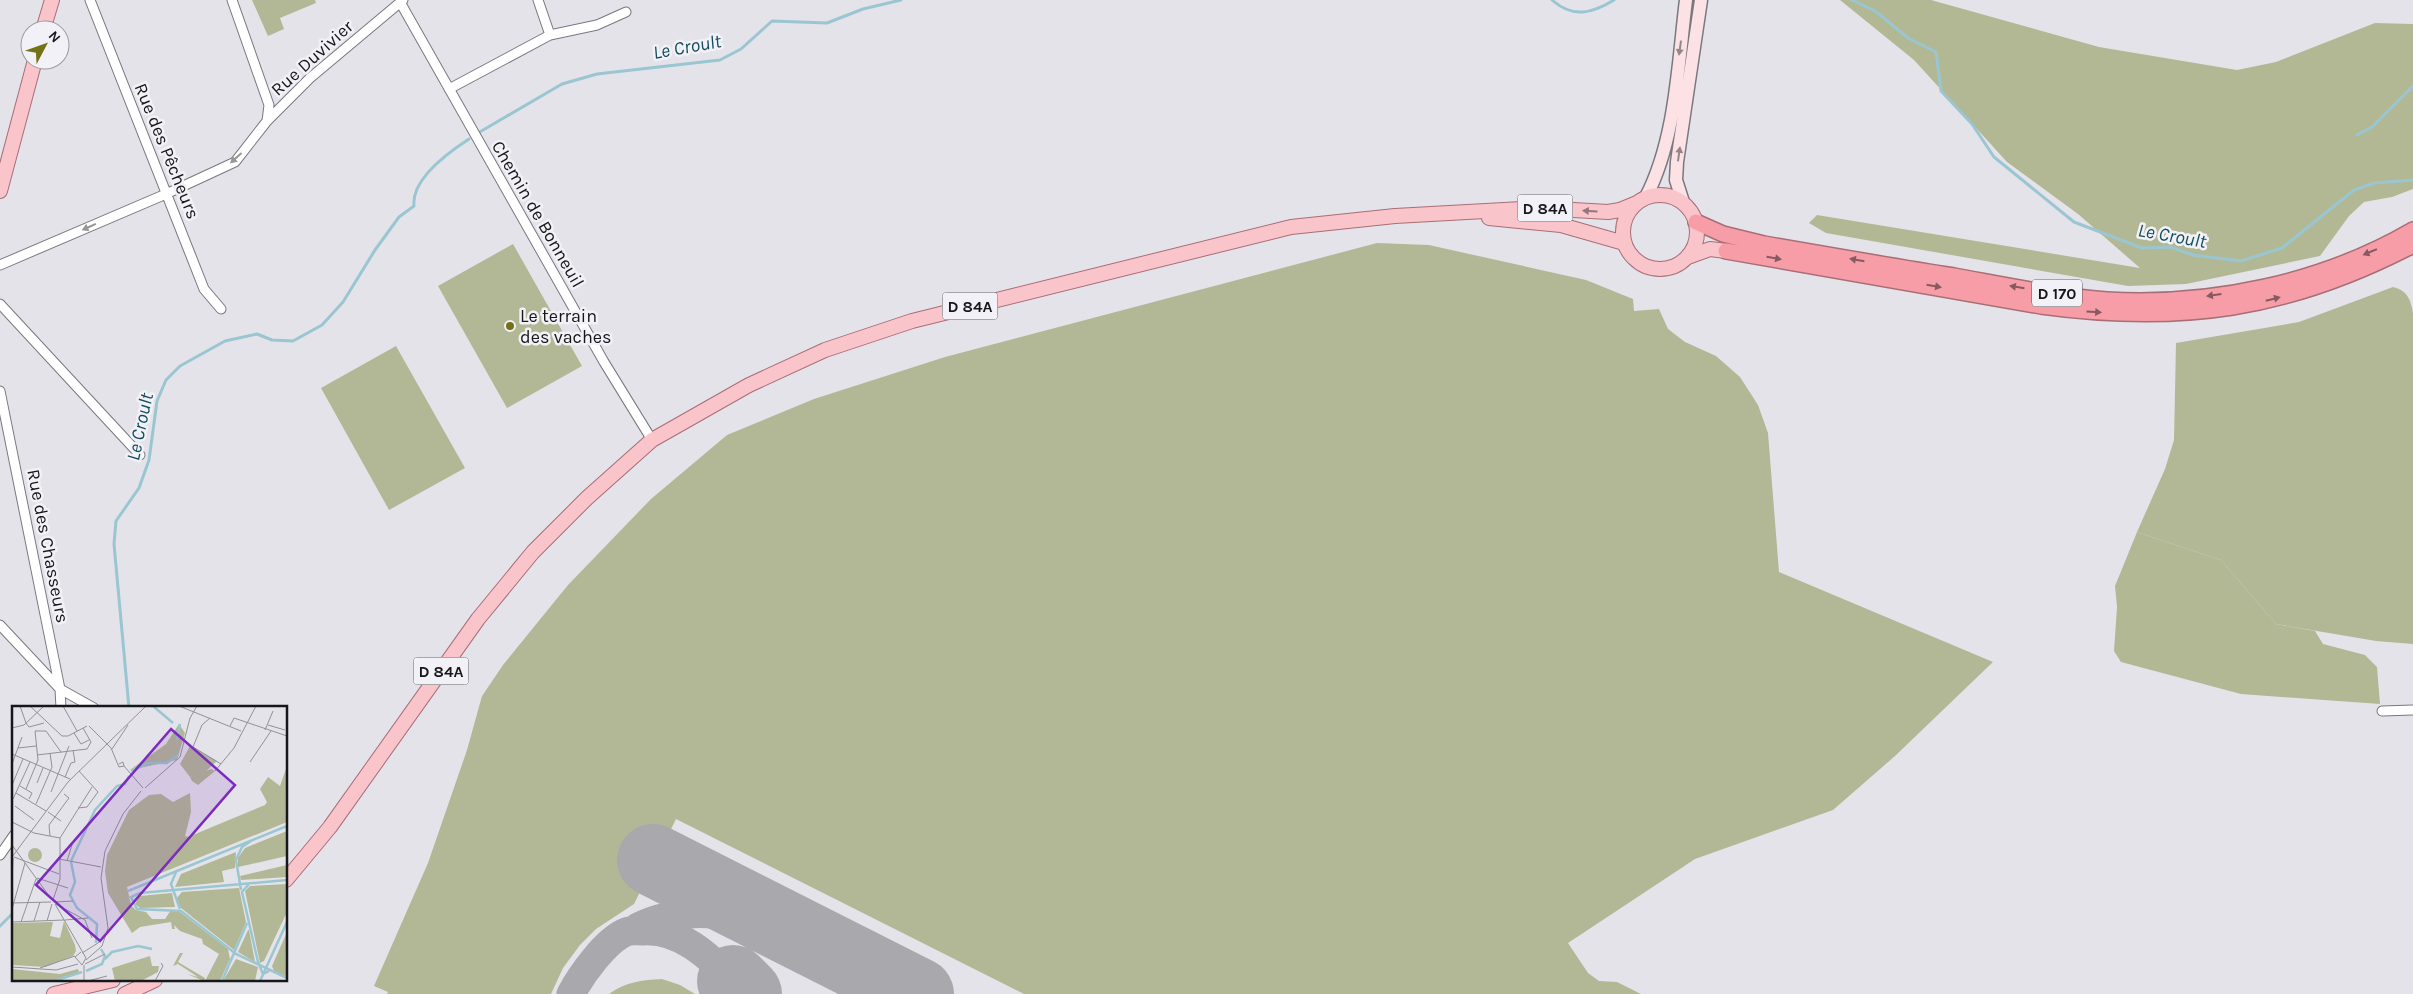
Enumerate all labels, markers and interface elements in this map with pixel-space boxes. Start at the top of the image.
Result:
street label: Rue Duvivier [266,15,358,101]
north arrow [20,20,70,70]
text: N [45,27,64,46]
water label: Le Croult [651,30,723,64]
one-way arrow [1676,41,1684,57]
street label: Rue des Pêcheurs [130,80,204,222]
street label: Chemin de Bonneuil [487,137,589,291]
one-way arrow [1675,146,1683,162]
one-way arrow [230,153,242,164]
road number: D 84A [1518,194,1572,222]
one-way arrow [1582,207,1598,215]
water label: Le Croult [2136,219,2208,253]
one-way arrow [82,224,96,232]
one-way arrow [2362,248,2377,256]
one-way arrow [1766,255,1782,263]
one-way arrow [1849,255,1865,263]
road number: D 170 [2032,280,2082,306]
one-way arrow [1926,283,1942,291]
one-way arrow [2009,283,2025,291]
road number: D 84A [942,292,998,320]
one-way arrow [2205,292,2221,300]
one-way arrow [2265,295,2280,303]
place label: Le terrain des vaches [520,305,611,348]
one-way arrow [2086,309,2102,317]
marker: Le terrain des vaches [504,320,516,332]
water label: Le Croult [122,391,158,463]
street label: Rue des Chasseurs [22,467,74,625]
road number: D 84A [414,658,468,684]
inset map [12,706,288,982]

